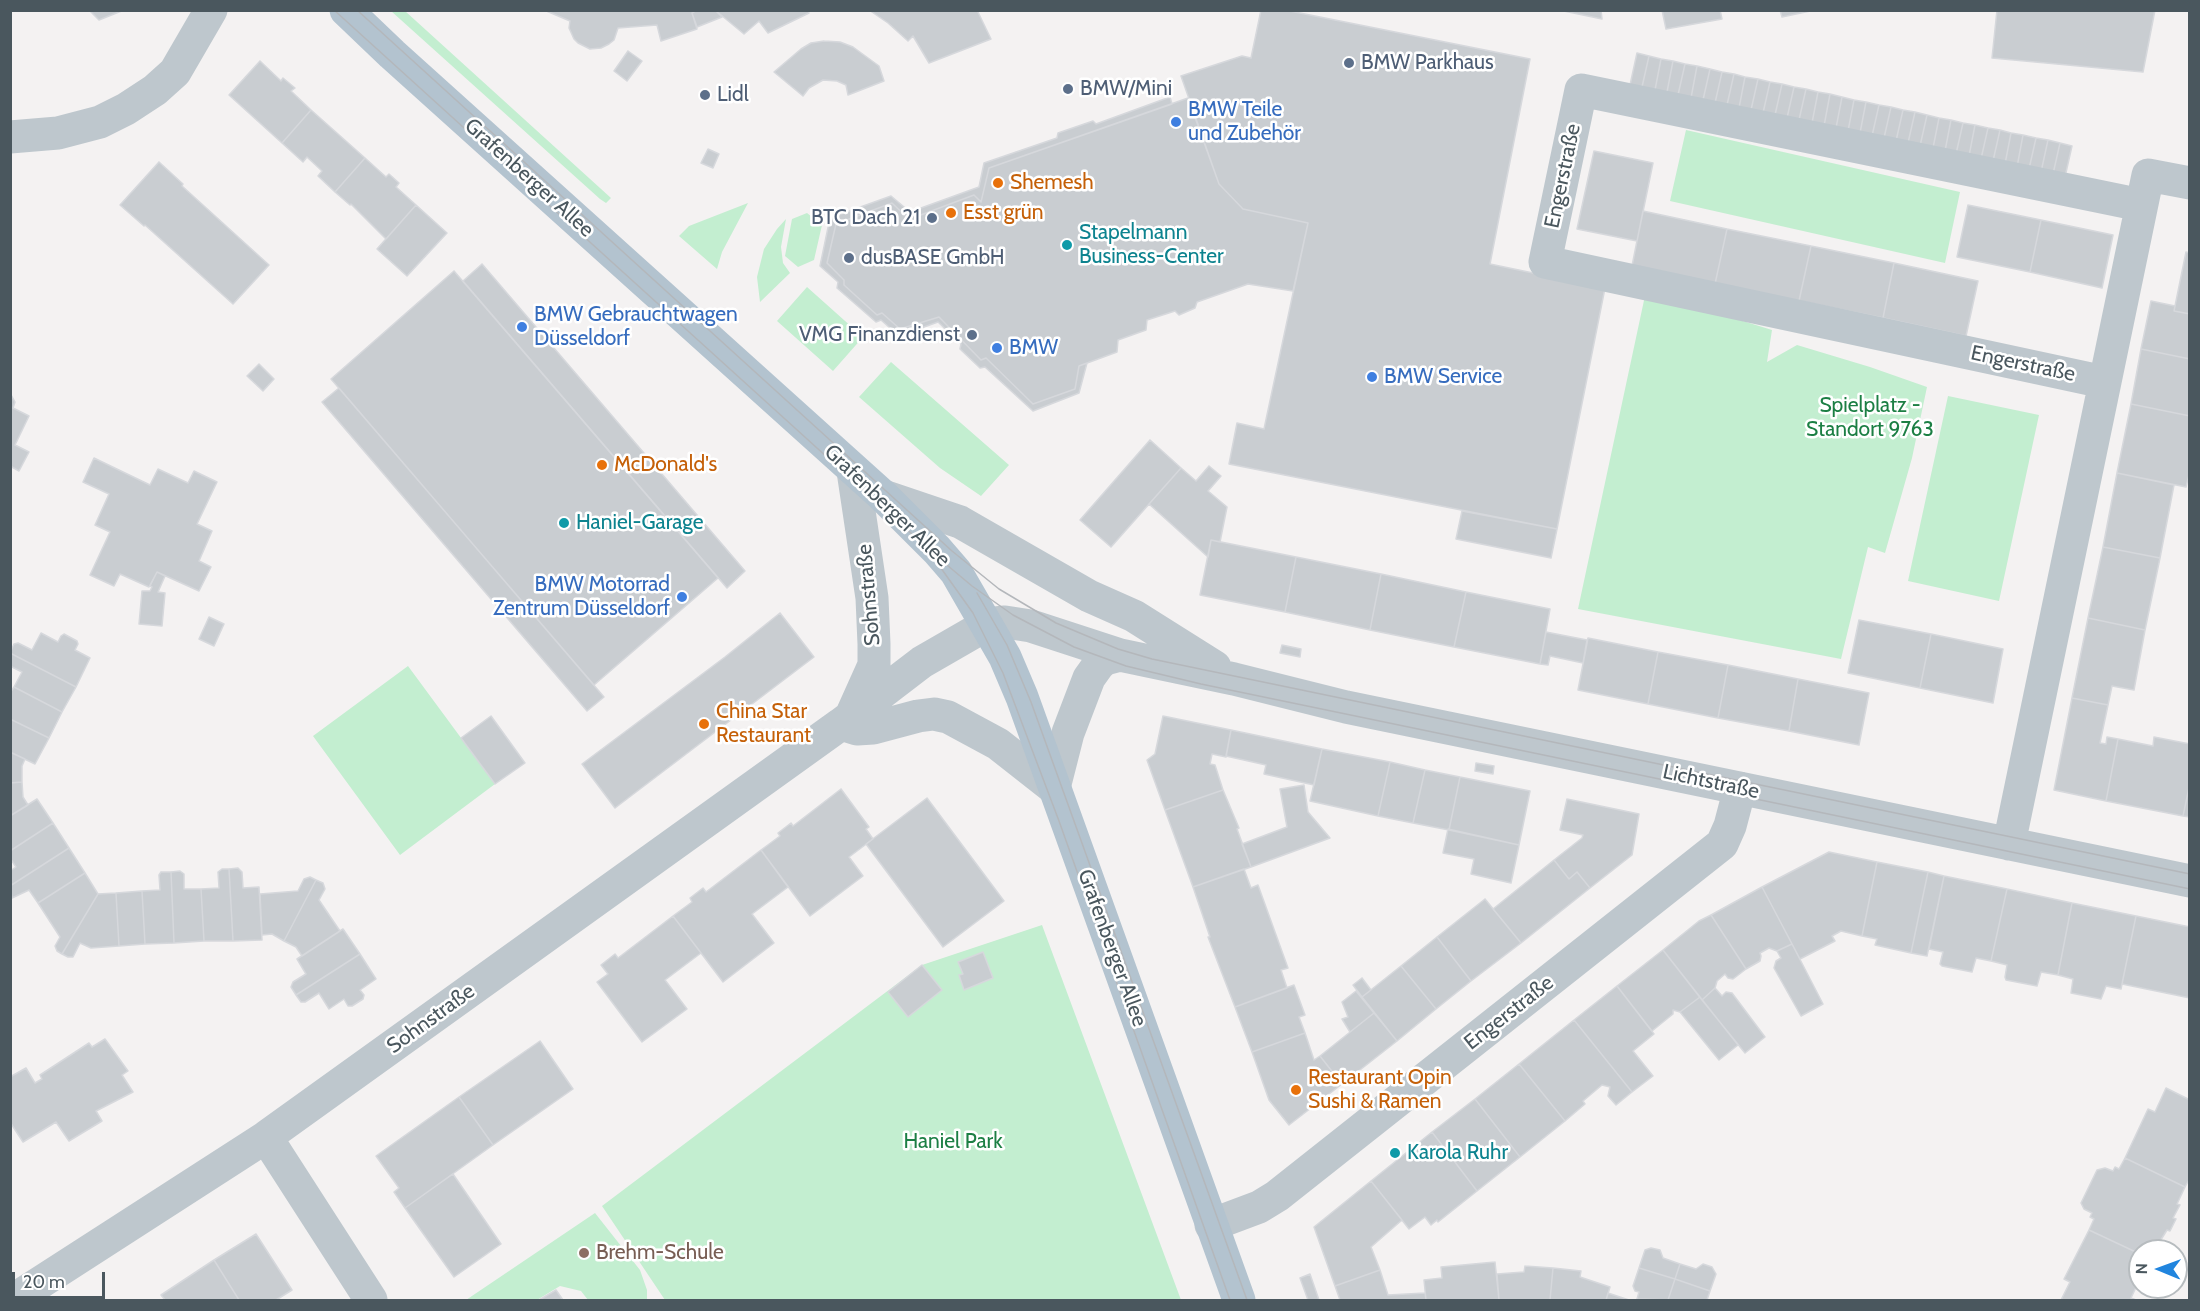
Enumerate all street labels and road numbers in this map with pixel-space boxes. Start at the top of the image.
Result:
street label: Grafenberger Allee [459,113,599,243]
street label: Engerstraße [1540,121,1586,231]
street label: Engerstraße [1968,341,2078,387]
street label: Grafenberger Allee [819,440,955,572]
street label: Sohnstraße [852,543,886,647]
street label: Lichtstraße [1660,759,1762,805]
street label: Grafenberger Allee [1072,866,1152,1030]
street label: Engerstraße [1459,970,1559,1056]
street label: Sohnstraße [382,979,480,1059]

